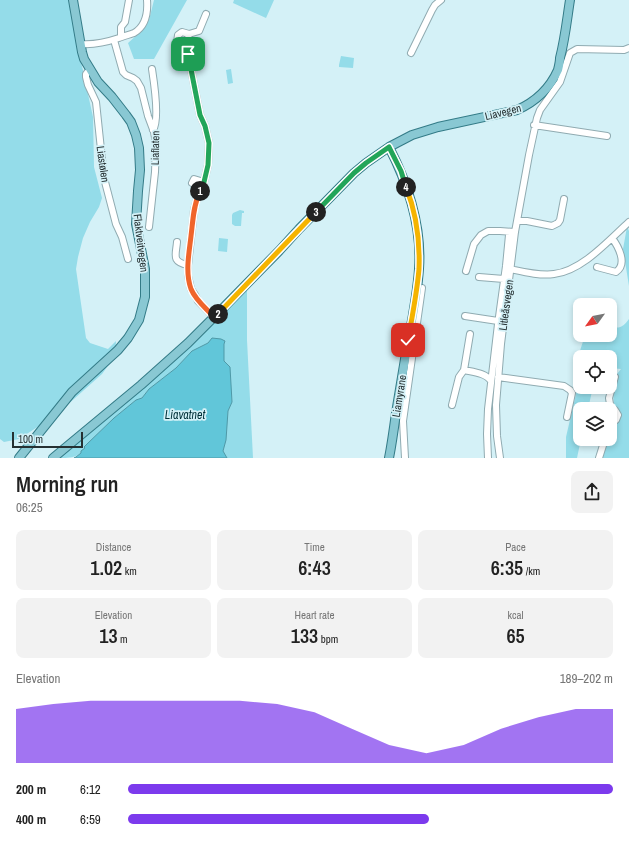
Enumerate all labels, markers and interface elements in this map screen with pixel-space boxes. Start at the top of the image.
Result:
pin [171,37,205,71]
icon: arrive [177,43,199,65]
street label: Liavegen [483,101,523,123]
street label: Liaflaten [148,131,162,165]
street label: Liastølen [94,145,112,183]
pin: 4 [396,177,416,197]
text: 4 [403,180,409,194]
pin: 1 [190,181,210,201]
text: 1 [197,184,203,198]
pin: 3 [306,202,326,222]
text: 3 [313,205,319,219]
street label: Flaktveitvegen [130,213,152,273]
street label: Litleåsvegen [496,279,516,331]
north arrow [573,298,617,342]
map controls [573,298,617,446]
pin: 2 [208,304,228,324]
text: 2 [215,307,221,321]
pin [391,323,425,357]
icon: check [397,329,419,351]
button: locate [573,350,617,394]
street label: Liamyrane [389,374,409,418]
button: layers [573,402,617,446]
water label: Liavatnet [165,407,206,423]
scale bar [12,430,83,449]
text: 100 m [18,432,43,446]
text: Morning run [16,469,119,499]
button: share [571,471,613,513]
text: 06:25 [16,499,43,516]
text: Distance [96,540,131,554]
text: Time [304,540,325,554]
text: Pace [505,540,526,554]
text: 1.02 [90,554,122,581]
text: 6:43 [298,554,331,581]
text: 6:35 [491,554,523,581]
text: km [122,564,137,578]
text: /km [523,564,540,578]
text: Elevation [95,608,132,622]
text: Heart rate [294,608,335,622]
text: kcal [507,608,524,622]
text: 13 [99,622,118,649]
text: 133 [291,622,318,649]
text: 65 [506,622,525,649]
text: m [118,632,128,646]
text: bpm [318,632,338,646]
text: Elevation [16,670,60,687]
text: 189–202 m [560,670,613,687]
text: 200 m [16,781,46,798]
text: 6:12 [80,781,101,798]
text: 400 m [16,811,46,828]
text: 6:59 [80,811,101,828]

